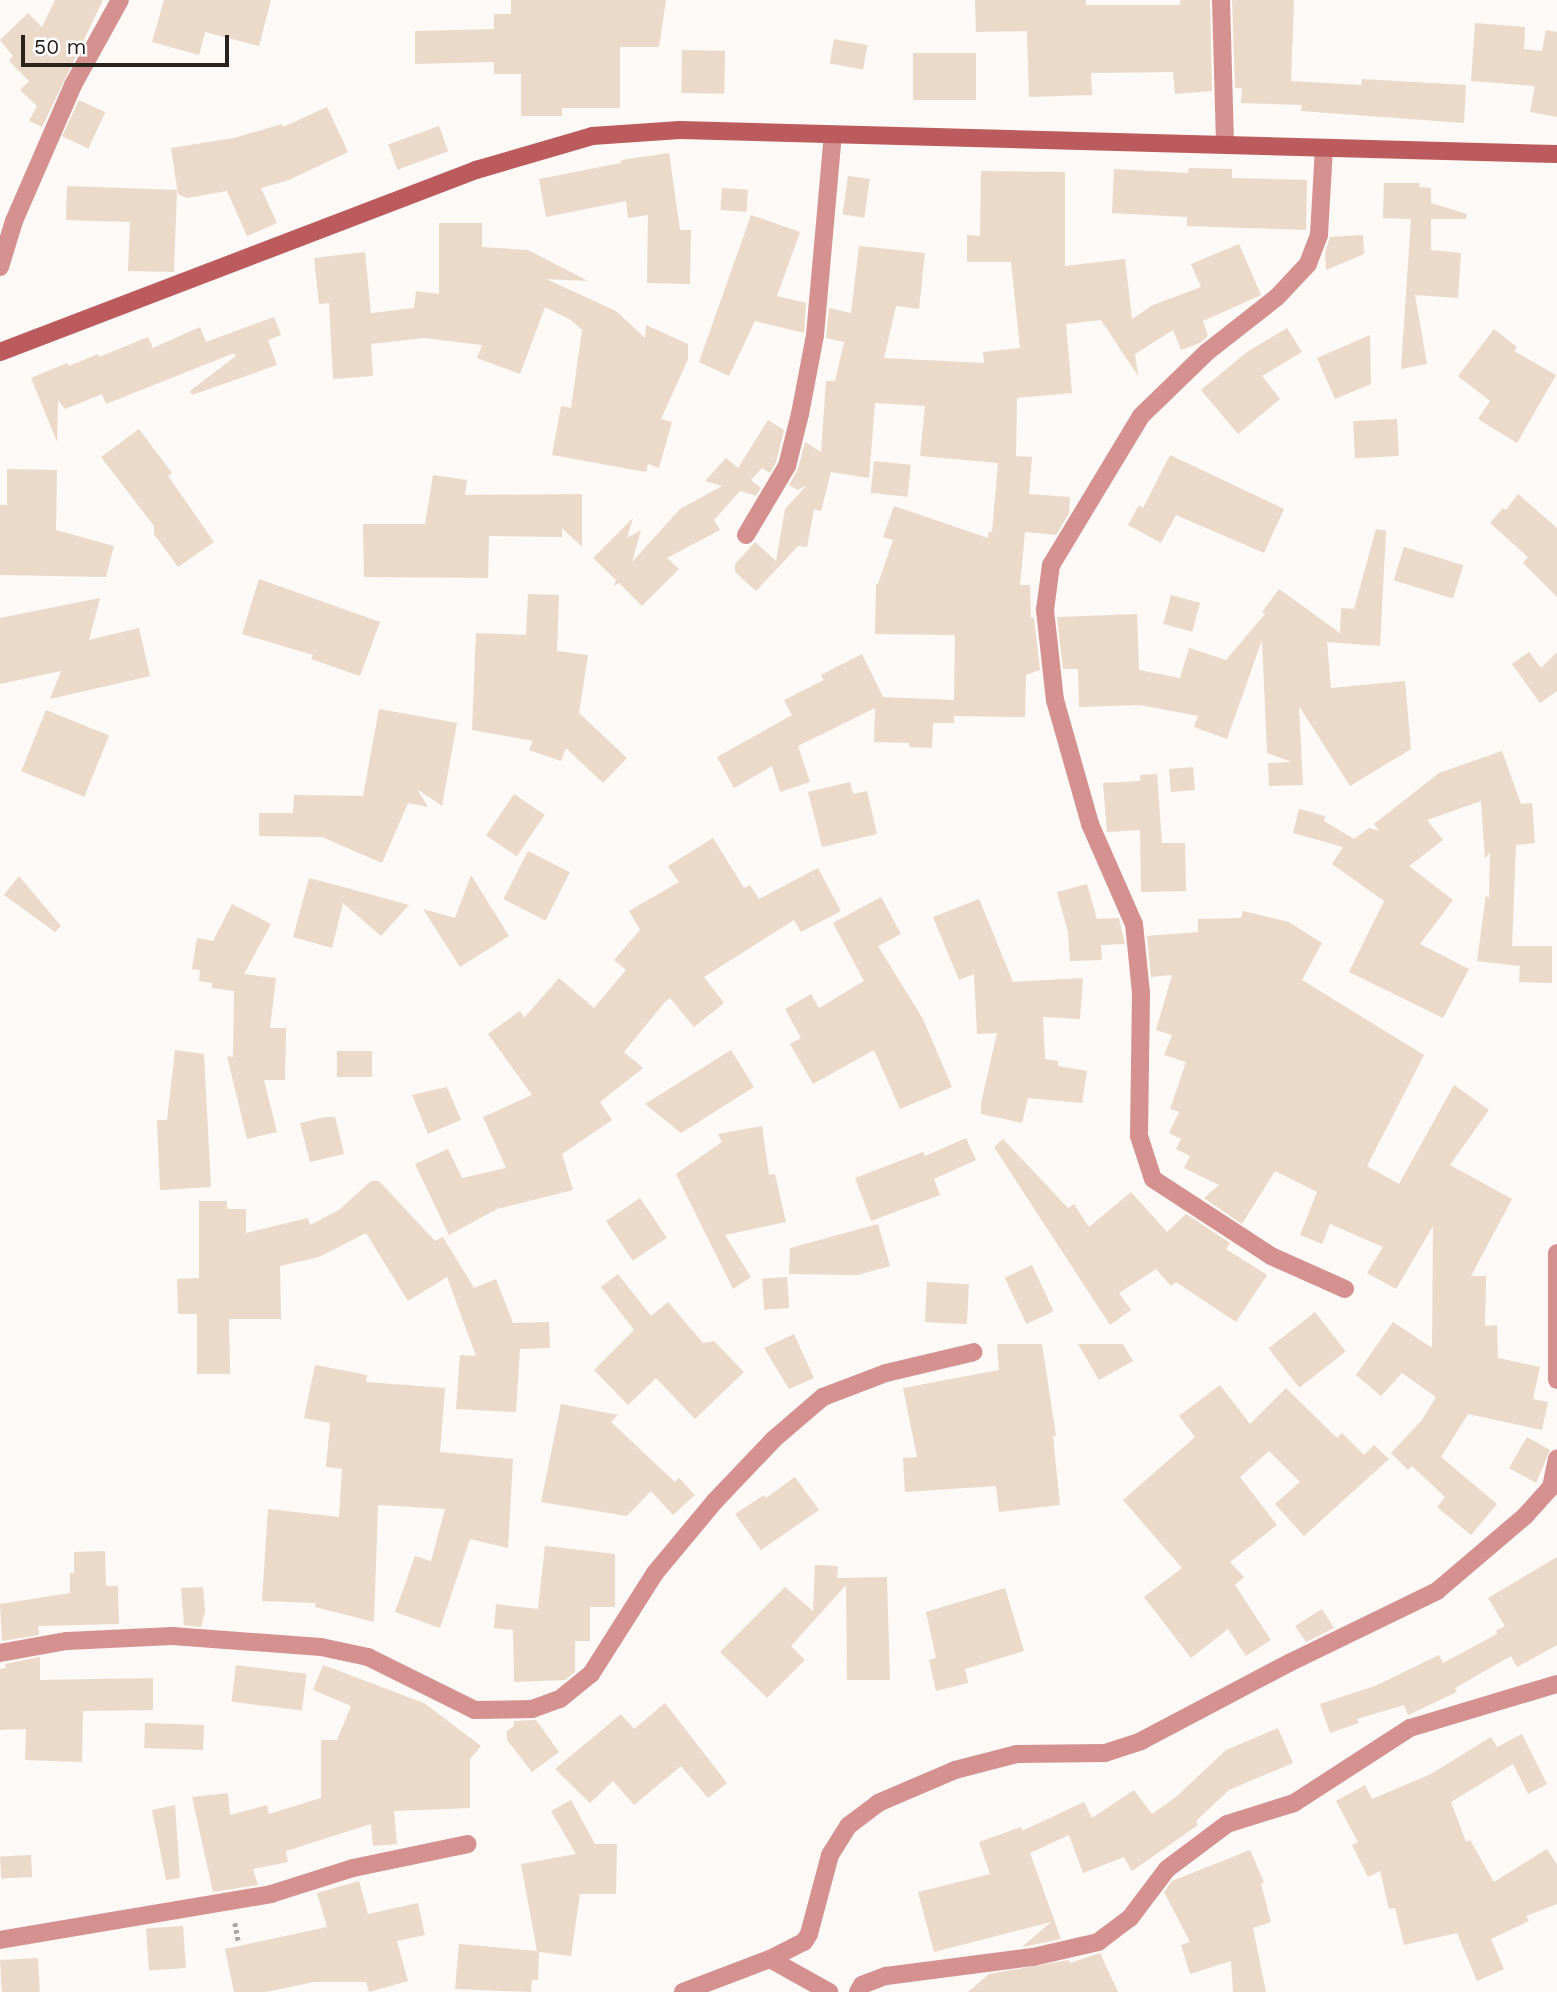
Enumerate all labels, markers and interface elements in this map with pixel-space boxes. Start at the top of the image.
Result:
scale bar [24,21,233,65]
text: 50 m [34,34,86,59]

